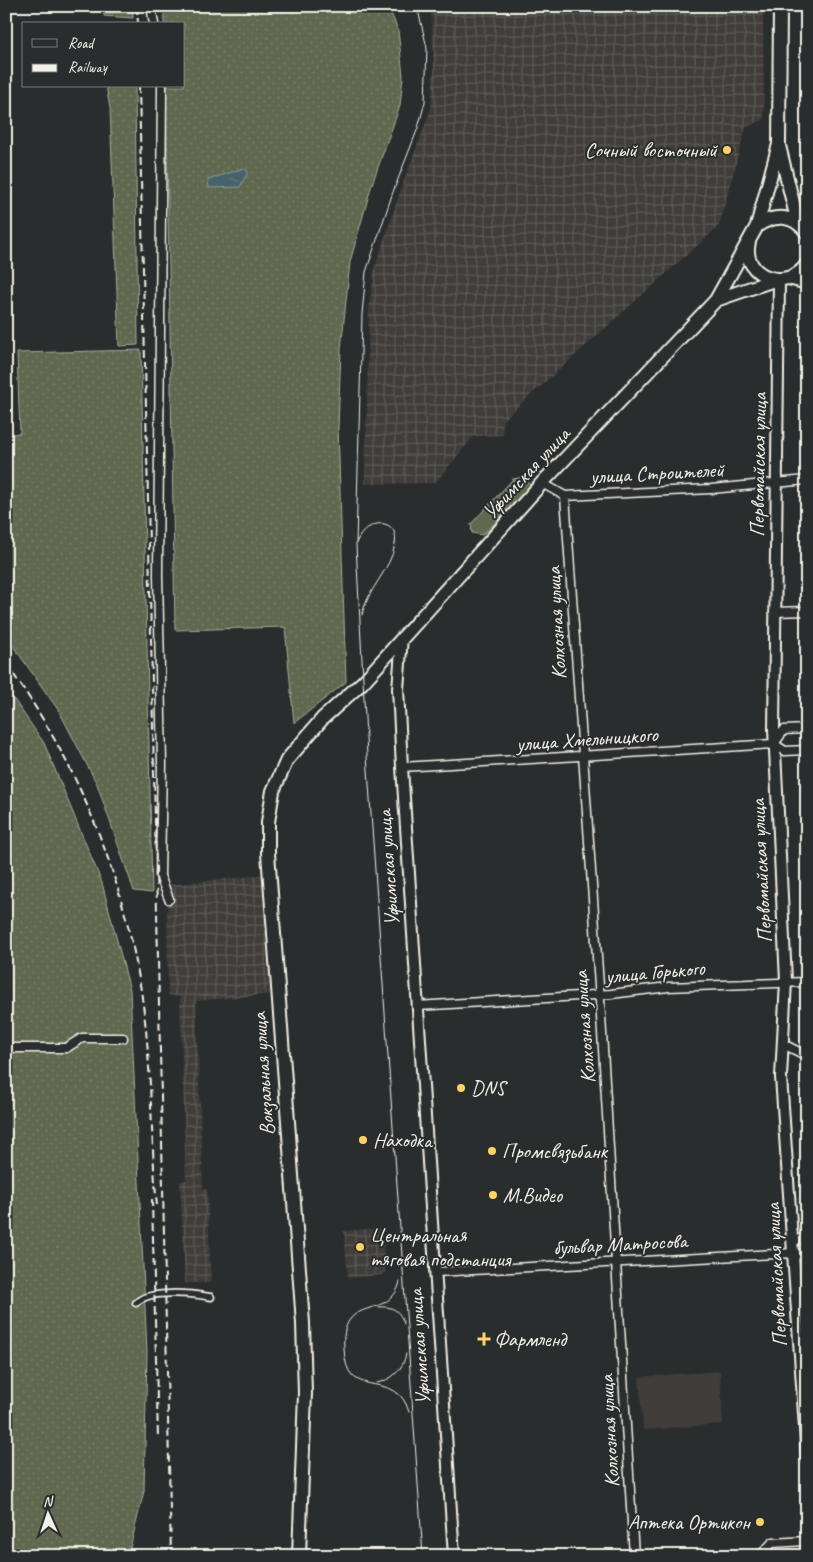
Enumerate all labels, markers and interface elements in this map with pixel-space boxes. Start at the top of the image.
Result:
legend [22,22,185,88]
text: Road [68,34,95,53]
text: Railway [68,58,109,77]
place label: Сочный восточный [585,137,718,163]
marker: Сочный восточный [721,144,733,156]
street label: Первомайская улица [744,391,772,537]
street label: Уфимская улица [477,420,577,524]
street label: улица Строителей [588,456,726,490]
street label: Колхозная улица [540,564,572,680]
street label: улица Хмельницкого [513,721,660,757]
street label: Первомайская улица [744,797,778,944]
street label: Уфимская улица [371,807,405,927]
street label: улица Горького [602,955,707,989]
street label: Колхозная улица [567,968,601,1084]
street label: Вокзальная улица [246,1010,280,1136]
place label: DNS [471,1075,508,1101]
marker: DNS [455,1082,467,1094]
place label: Находка [373,1127,434,1153]
marker: Находка [357,1134,369,1146]
place label: Промсвязьбанк [502,1138,608,1164]
marker: Промсвязьбанк [486,1145,498,1157]
place label: М.Видео [503,1182,564,1208]
marker: М.Видео [487,1189,499,1201]
street label: Первомайская улица [759,1201,793,1348]
place label: Центральная тяговая подстанция [370,1222,512,1272]
street label: бульвар Матросова [552,1227,690,1260]
marker: Центральная тяговая подстанция [354,1241,366,1253]
street label: Уфимская улица [402,1286,436,1406]
place label: Фармленд [494,1326,568,1352]
marker: Фармленд [478,1333,490,1345]
street label: Колхозная улица [593,1372,625,1488]
north arrow [22,1490,72,1540]
text: N [43,1493,54,1510]
place label: Аптека Ортикон [628,1509,751,1535]
marker: Аптека Ортикон [754,1516,766,1528]

